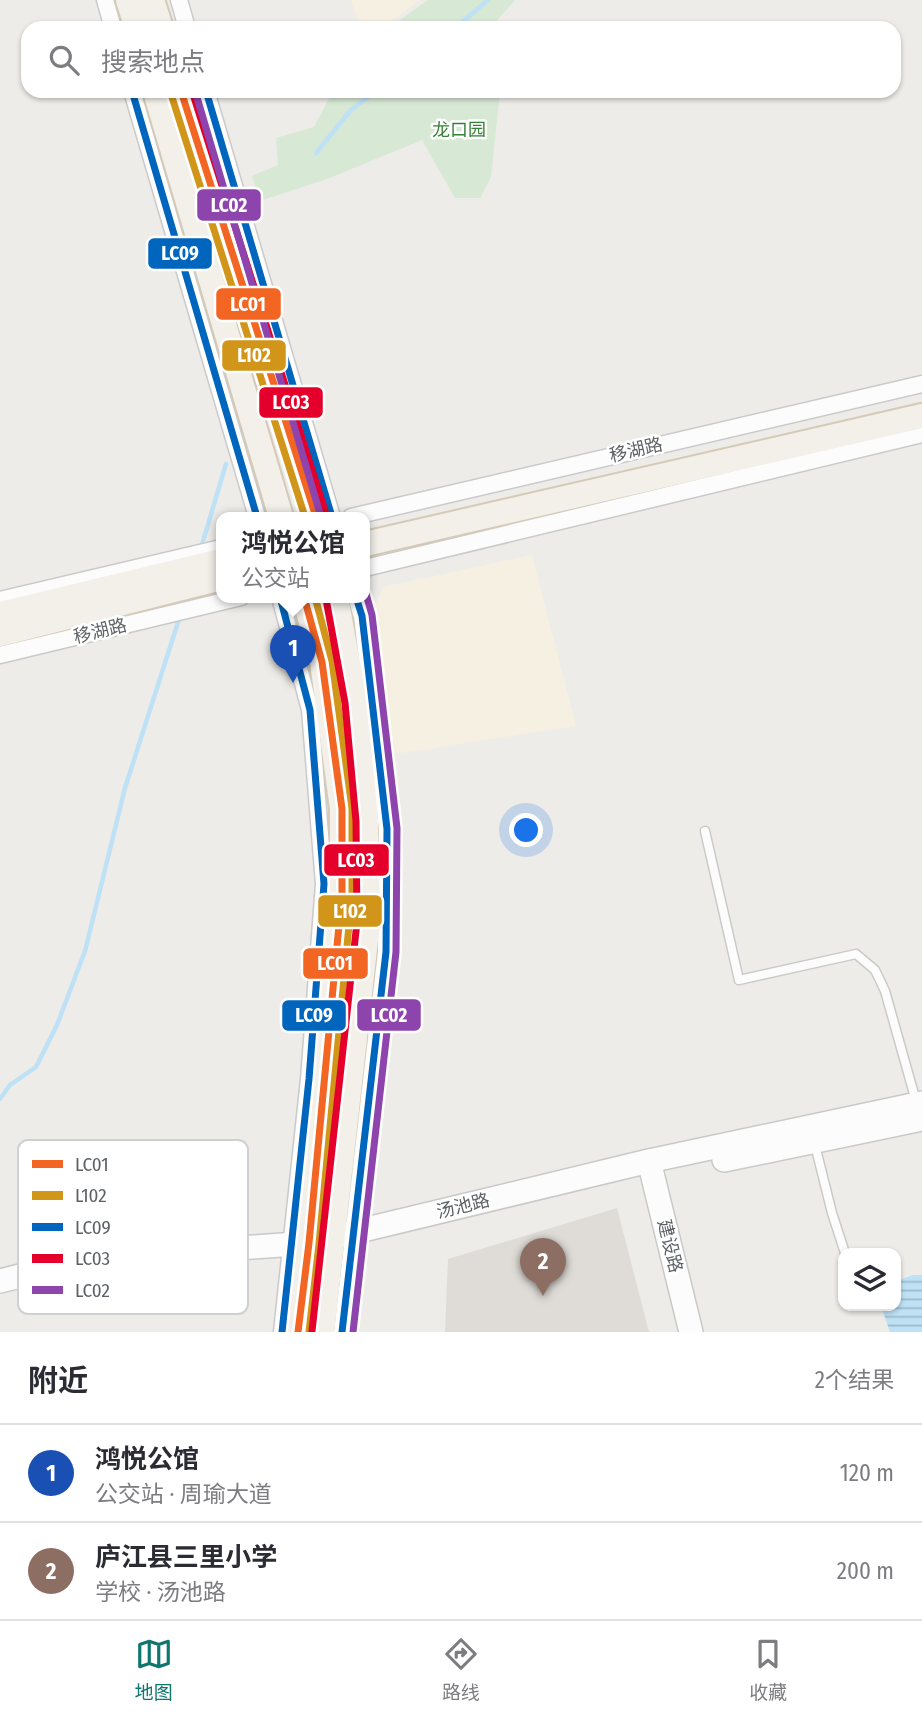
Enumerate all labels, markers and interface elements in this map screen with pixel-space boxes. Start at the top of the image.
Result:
search box [21,21,901,98]
icon: search [45,41,83,79]
text: 搜索地点 [101,47,205,78]
park label: 龙口园 [432,119,486,141]
line badge: LC02 [196,188,262,222]
text: LC02 [211,194,248,217]
line badge: LC09 [147,237,213,270]
text: LC09 [161,242,199,265]
line badge: LC01 [215,287,282,321]
text: LC01 [230,293,266,316]
line badge: L102 [221,339,287,372]
text: L102 [237,344,271,367]
line badge: LC03 [258,386,324,419]
text: LC03 [273,391,309,414]
street label: 移湖路 [607,433,665,467]
popup [216,512,370,603]
text: 鸿悦公馆 [241,528,345,559]
text: 公交站 [241,564,310,592]
street label: 移湖路 [71,614,129,648]
pin: 1 [270,625,316,683]
your location [509,813,543,847]
line badge: LC03 [323,843,390,877]
text: LC03 [338,849,374,872]
line badge: L102 [317,894,383,928]
text: L102 [333,900,367,923]
line badge: LC01 [302,947,369,980]
text: LC01 [317,952,353,975]
line badge: LC02 [356,998,422,1032]
line badge: LC09 [281,999,347,1032]
text: LC09 [295,1004,333,1027]
text: LC02 [371,1004,408,1027]
legend [18,1140,248,1314]
text: LC01 [75,1153,109,1176]
text: L102 [75,1184,107,1207]
street label: 汤池路 [434,1189,492,1223]
text: LC09 [75,1216,111,1239]
street label: 建设路 [653,1217,687,1275]
pin: 2 [520,1238,566,1296]
text: LC03 [75,1247,110,1270]
map controls [838,1248,901,1311]
button: layers [838,1248,901,1311]
text: LC02 [75,1279,110,1302]
text: 附近 [28,1363,88,1399]
text: 2个结果 [815,1366,894,1394]
text: 鸿悦公馆 [95,1444,199,1475]
text: 1 [46,1459,56,1487]
text: 120 m [840,1459,894,1487]
text: 公交站 · 周瑜大道 [95,1480,272,1508]
text: 庐江县三里小学 [95,1542,277,1573]
text: 2 [46,1557,56,1585]
text: 200 m [837,1557,894,1585]
text: 学校 · 汤池路 [95,1578,226,1606]
tab: 地图 [135,1635,173,1704]
tab: 路线 [442,1635,480,1704]
tab: 收藏 [749,1635,787,1704]

